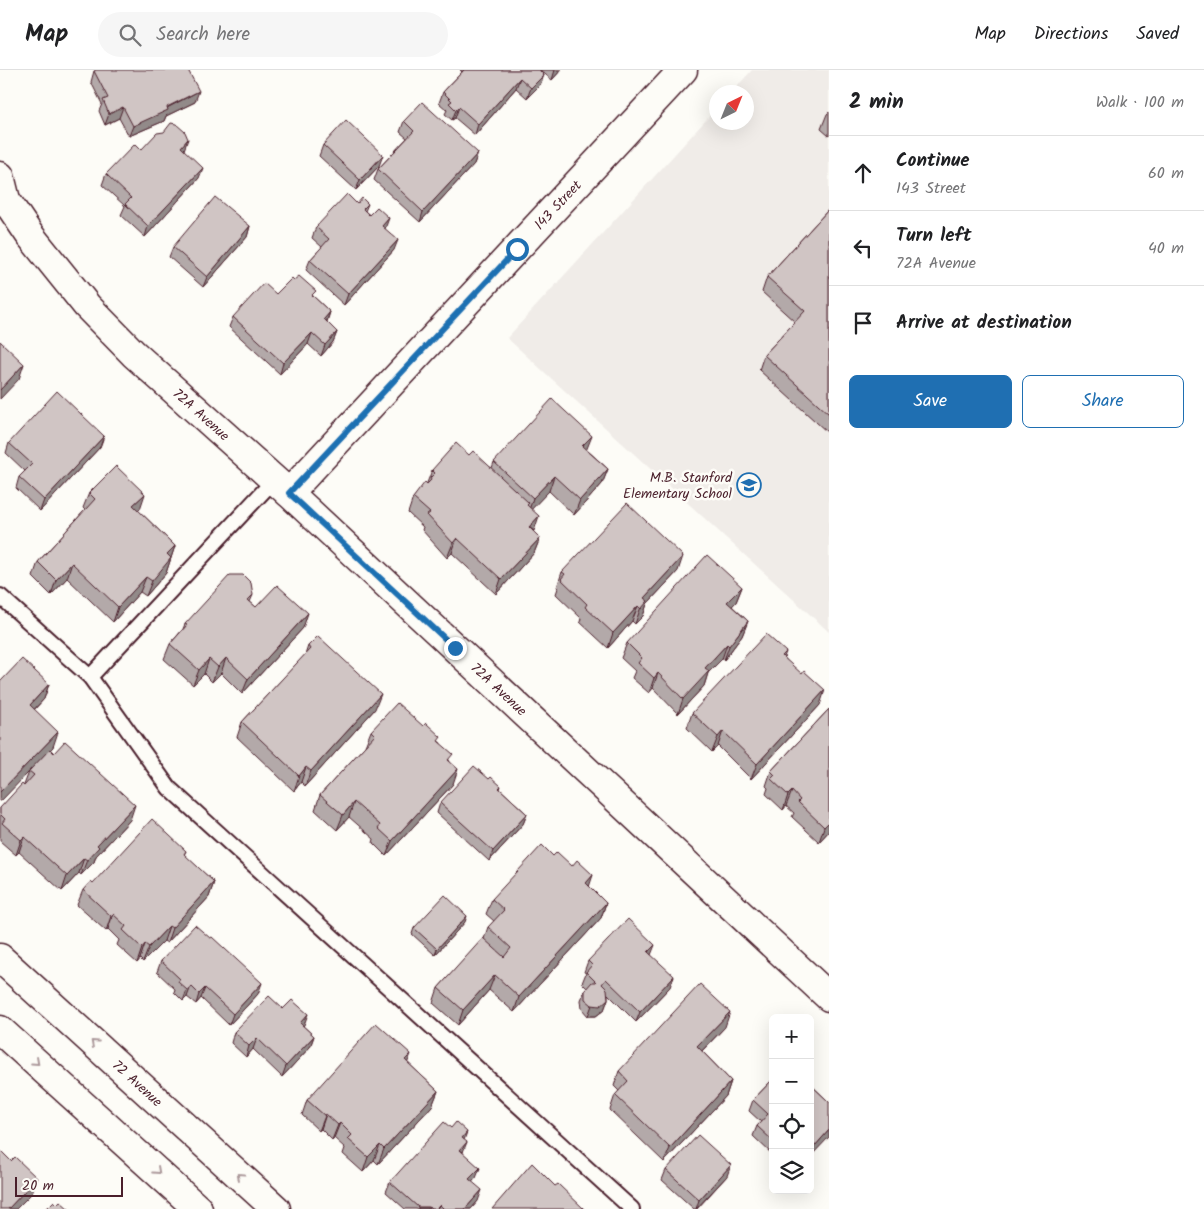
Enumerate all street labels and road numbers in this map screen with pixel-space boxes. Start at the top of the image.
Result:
street label: 143 Street [529,175,588,235]
street label: 72A Avenue [167,384,235,447]
street label: 72A Avenue [465,658,532,722]
street label: 72 Avenue [107,1055,168,1113]

